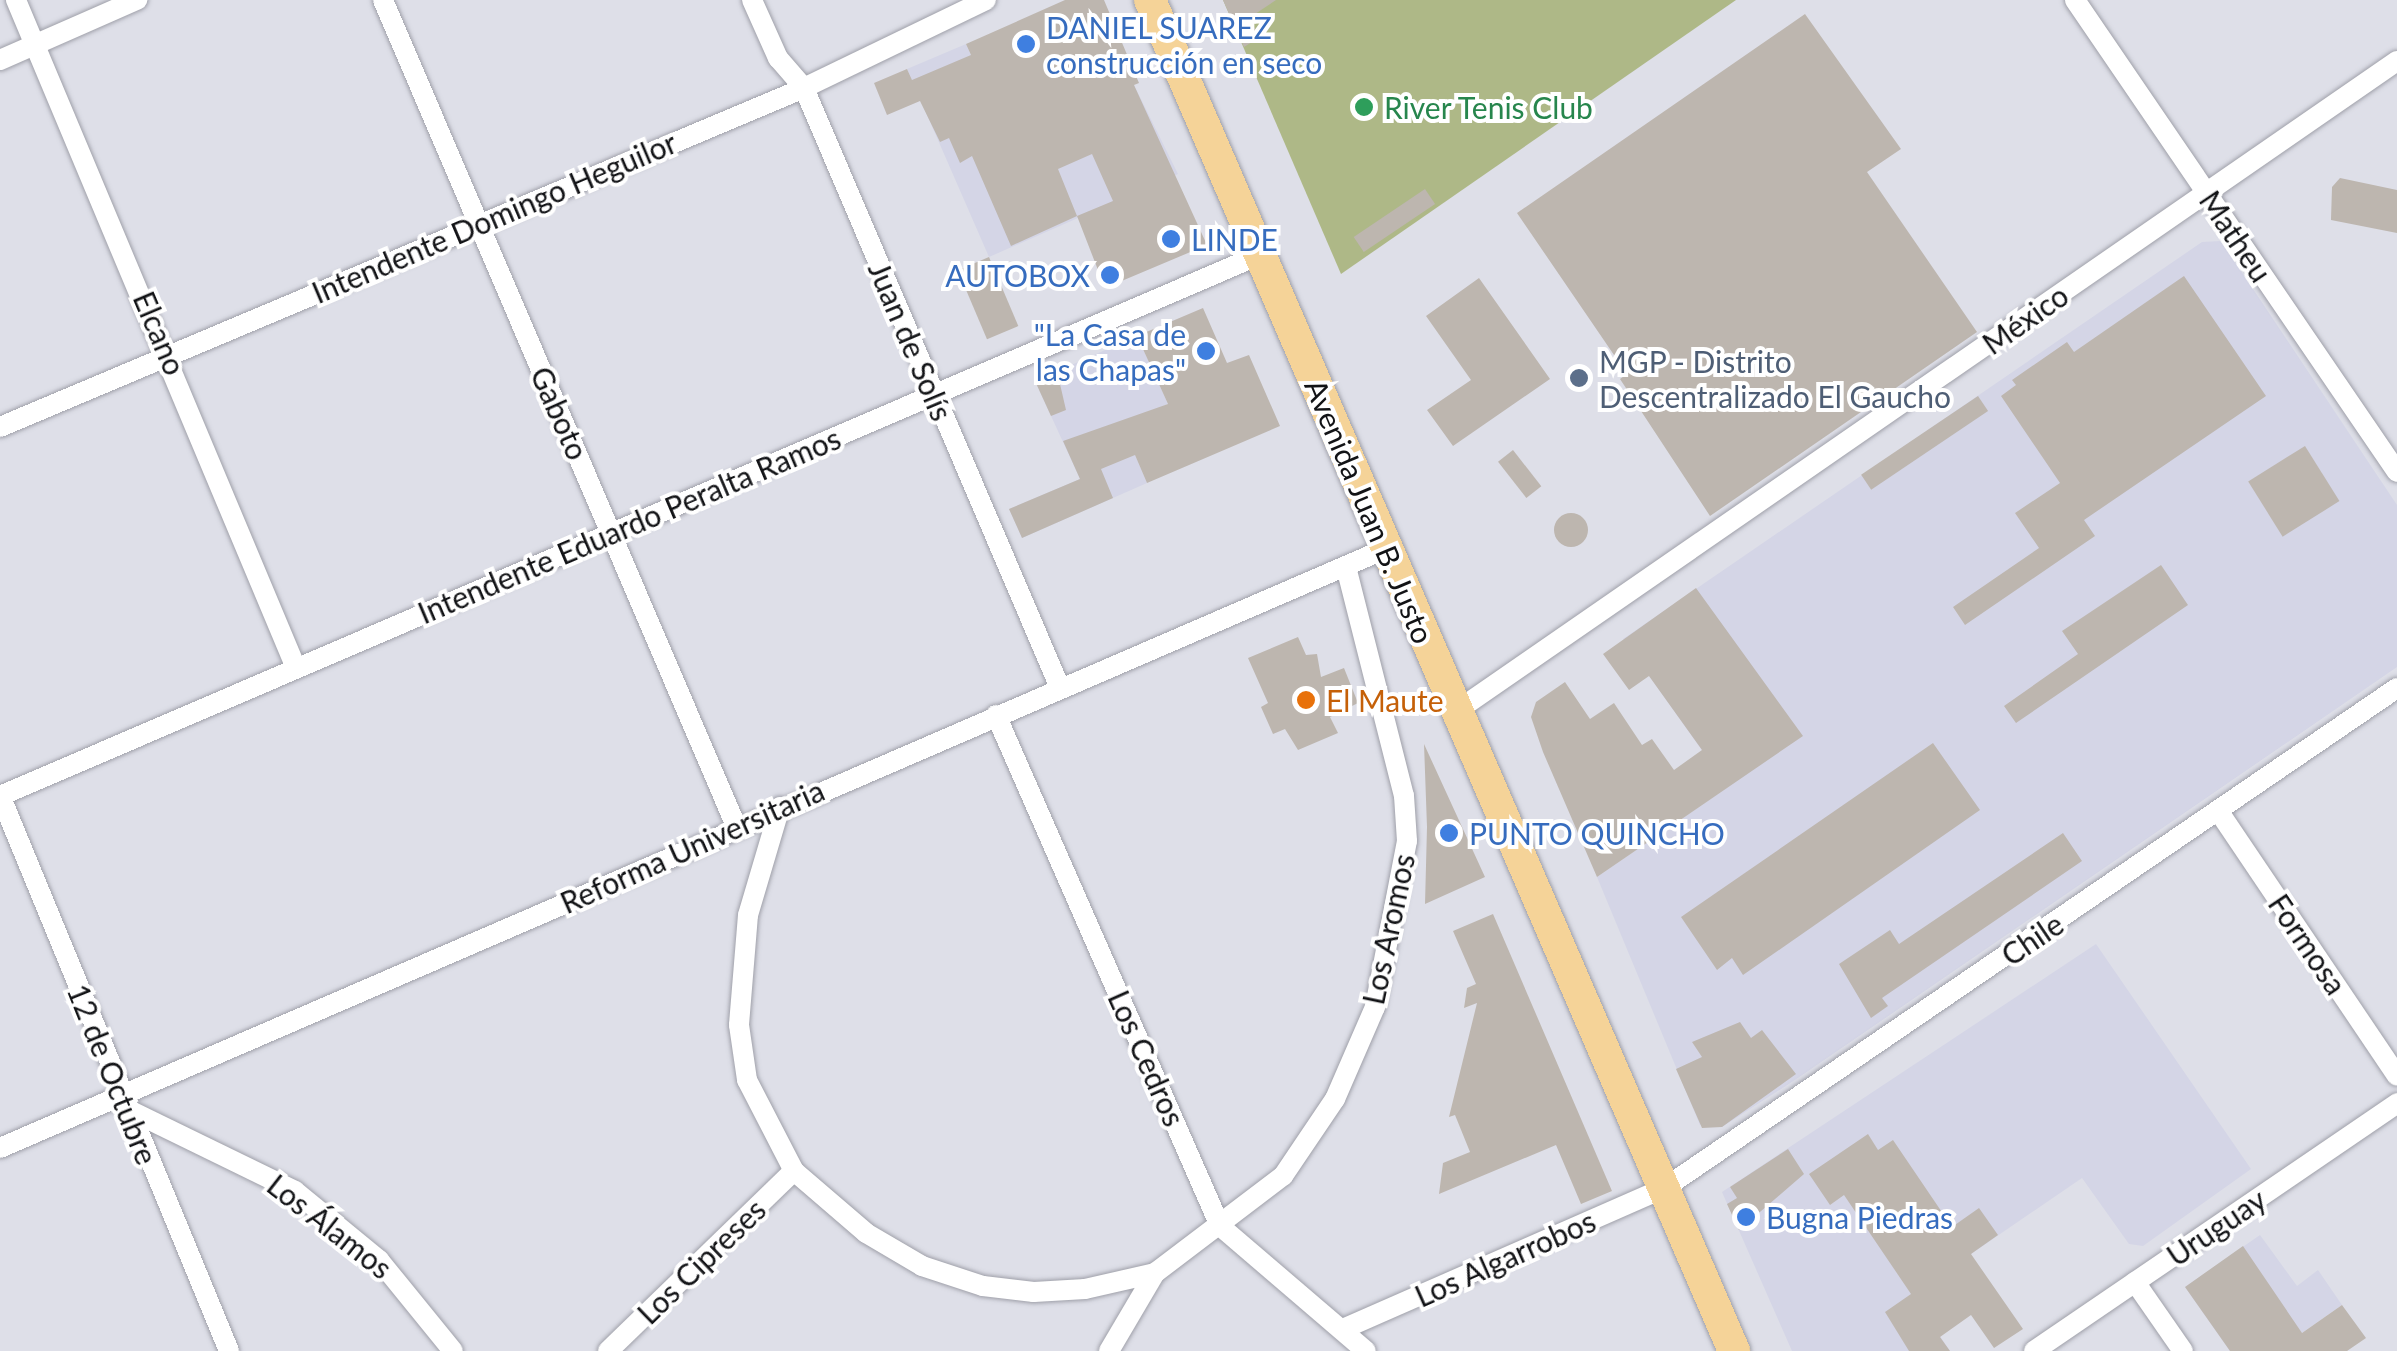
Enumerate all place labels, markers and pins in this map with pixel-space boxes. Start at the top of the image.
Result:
place label: DANIEL SUAREZ construcción en seco [1046,9,1322,80]
marker: DANIEL SUAREZ construcción en seco [1015,33,1037,55]
place label: River Tenis Club [1384,89,1594,125]
marker: River Tenis Club [1353,96,1375,118]
place label: LINDE [1191,221,1278,257]
marker: LINDE [1160,228,1182,250]
place label: AUTOBOX [945,257,1090,293]
marker: AUTOBOX [1099,264,1121,286]
place label: "La Casa de las Chapas" [1034,316,1186,386]
marker: "La Casa de las Chapas" [1195,340,1217,362]
place label: MGP - Distrito Descentralizado El Gaucho [1599,343,1951,414]
marker: MGP - Distrito Descentralizado El Gaucho [1568,367,1590,389]
place label: El Maute [1326,682,1444,718]
marker: El Maute [1295,689,1317,711]
place label: PUNTO QUINCHO [1469,815,1725,851]
marker: PUNTO QUINCHO [1438,822,1460,844]
place label: Bugna Piedras [1766,1199,1953,1235]
marker: Bugna Piedras [1735,1206,1757,1228]

